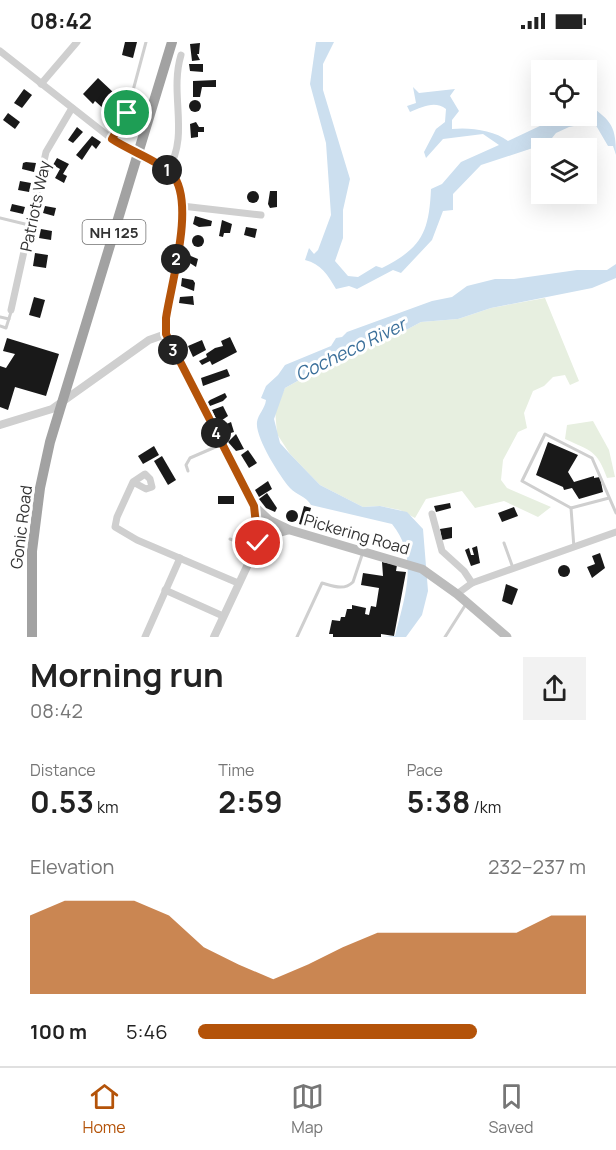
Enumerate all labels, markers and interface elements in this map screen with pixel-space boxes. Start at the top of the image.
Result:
text: 08:42 [30,6,92,36]
map controls [531,60,597,204]
button: locate [531,60,597,126]
pin [101,87,152,138]
icon: arrive [110,96,143,129]
button: layers [531,138,597,204]
pin: 1 [152,155,182,185]
street label: Patriots Way [15,158,56,254]
text: 1 [163,159,171,181]
road number: NH 125 [82,220,146,244]
pin: 2 [161,244,191,274]
text: 2 [171,248,181,270]
water label: Cocheco River [291,311,411,386]
pin: 3 [158,335,188,365]
text: 3 [168,339,178,361]
pin: 4 [201,418,231,448]
text: 4 [211,422,221,444]
street label: Gonic Road [5,484,37,570]
street label: Pickering Road [302,508,412,560]
pin [232,517,283,568]
icon: check [241,526,274,559]
text: Morning run [30,652,224,697]
button: share [523,657,586,720]
text: 08:42 [30,697,83,724]
text: Distance [30,759,96,781]
text: Time [218,759,254,781]
text: Pace [407,759,443,781]
text: 0.53 [30,781,94,822]
text: 2:59 [218,781,283,822]
text: 5:38 [407,781,470,822]
text: km [94,796,119,818]
text: /km [470,796,501,818]
text: Elevation [30,853,114,880]
text: 232–237 m [488,853,586,880]
text: 100 m [30,1018,87,1045]
text: 5:46 [126,1018,168,1045]
tab: Home [82,1080,126,1138]
tab: Map [291,1080,324,1138]
tab: Saved [488,1080,534,1138]

